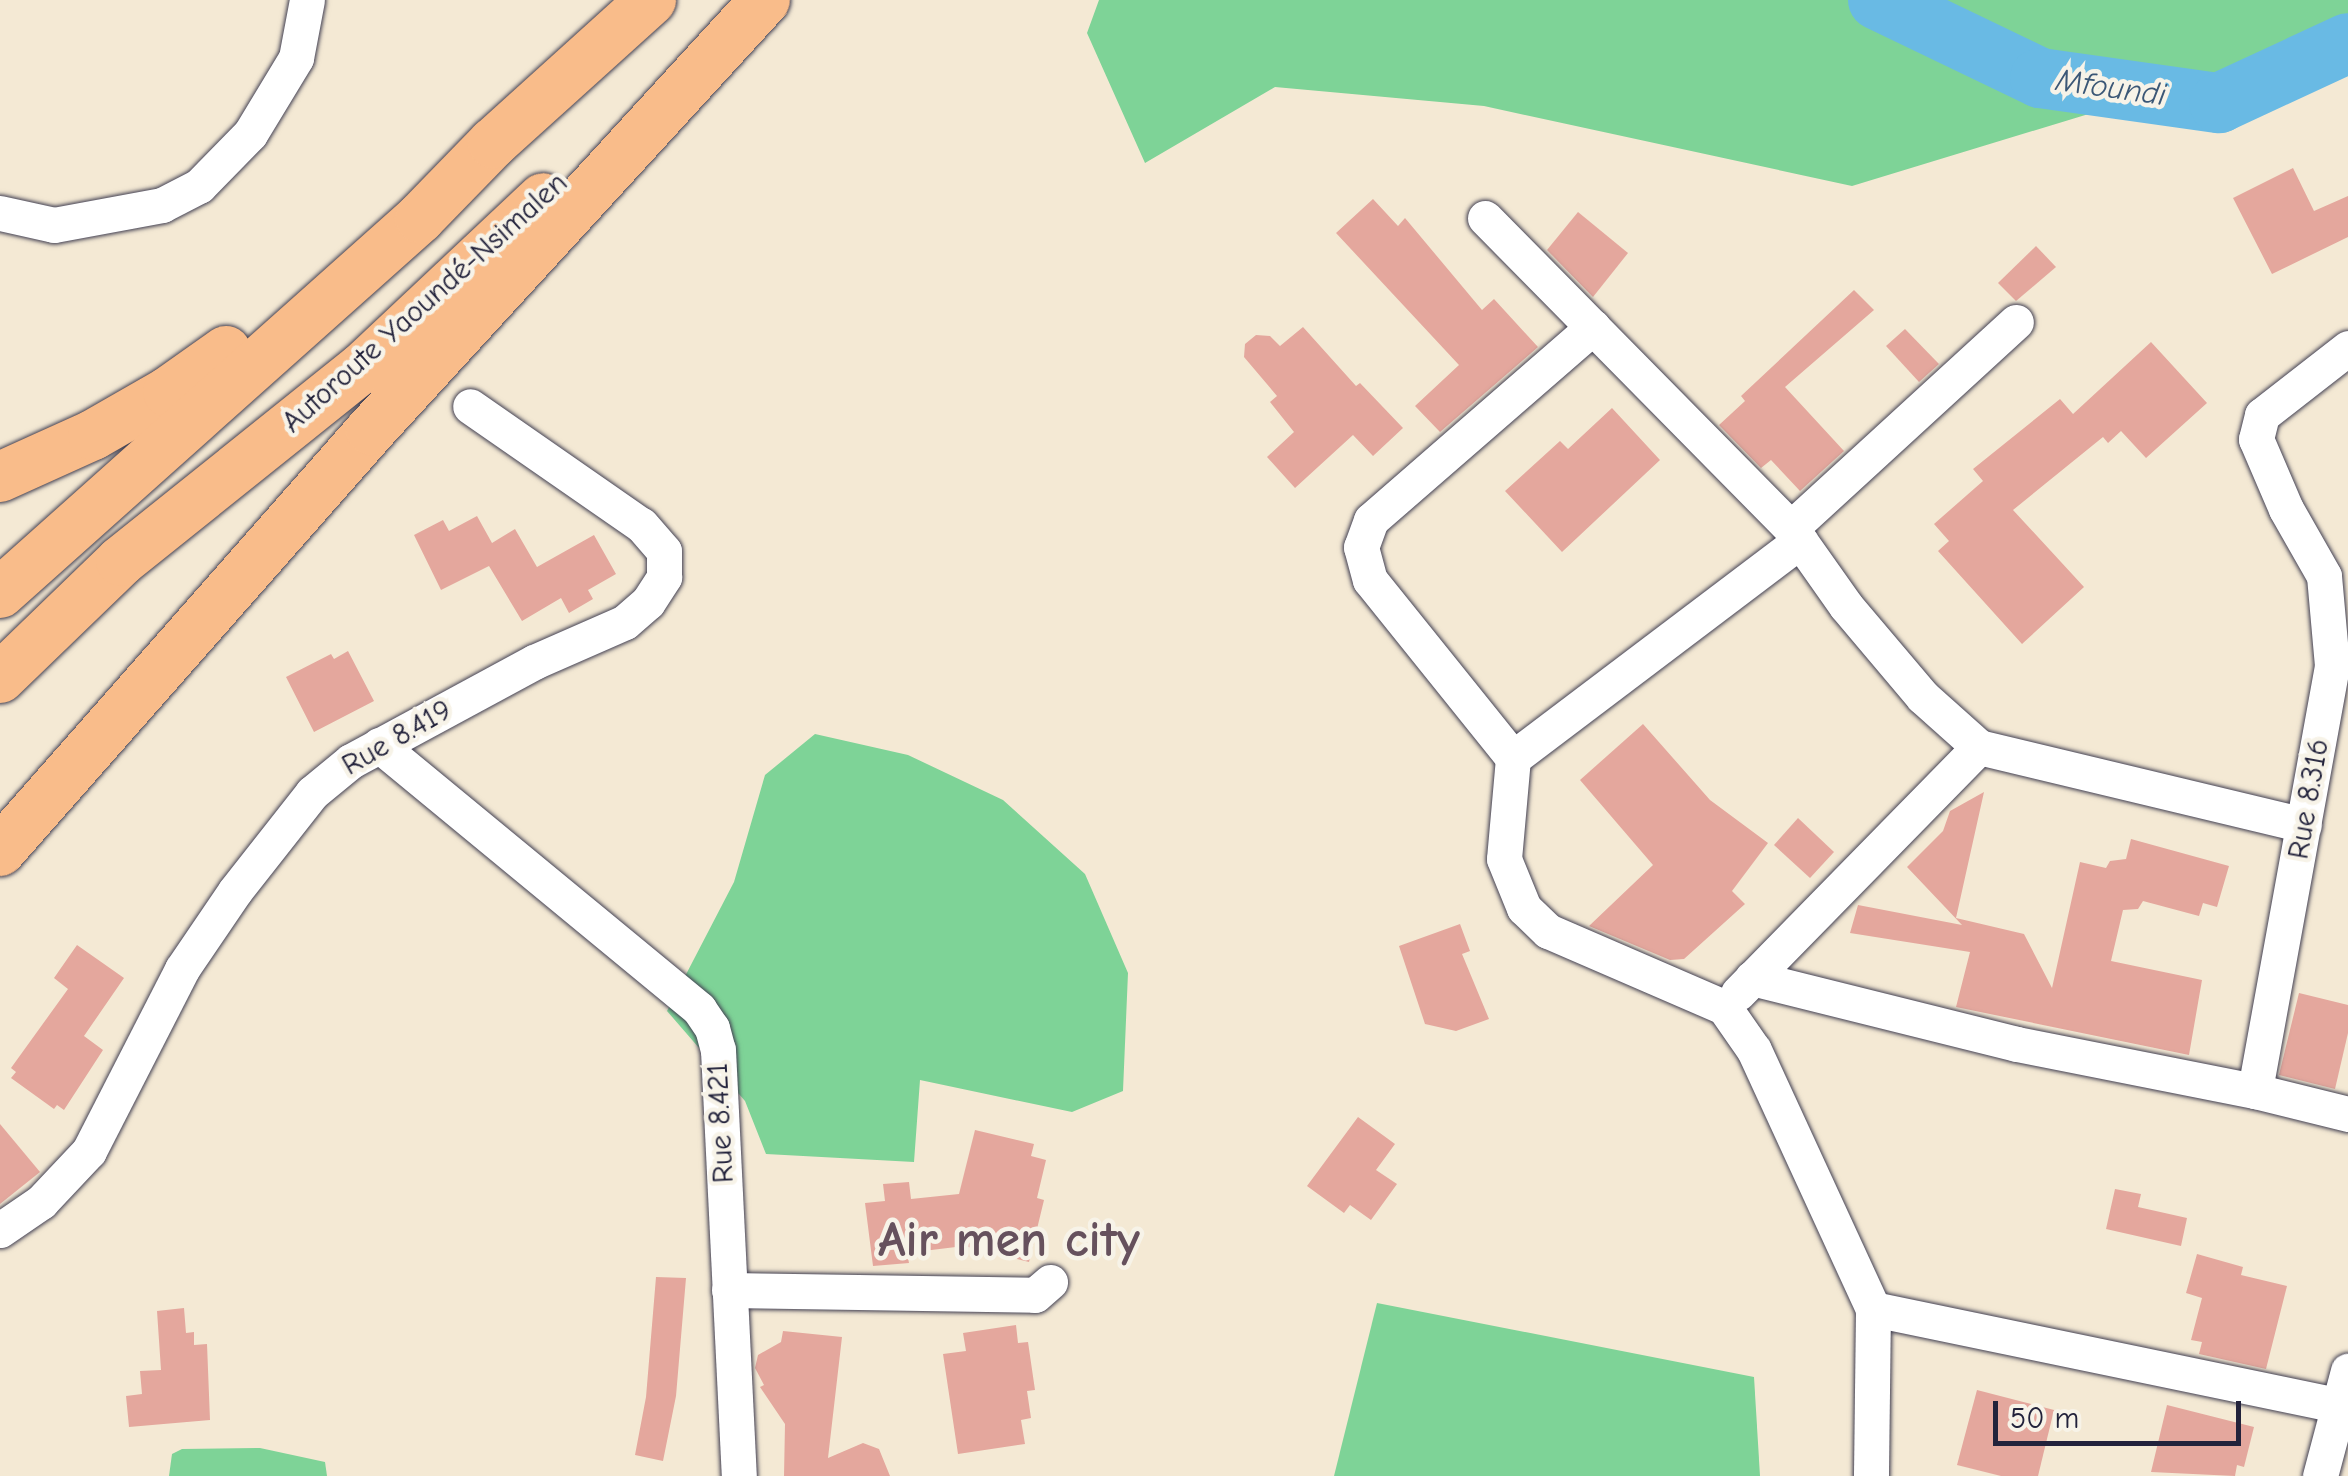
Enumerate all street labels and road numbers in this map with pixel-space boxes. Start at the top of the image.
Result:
street label: Autoroute Yaoundé-Nsimalen [275,165,575,441]
street label: Rue 8.419 [336,692,458,784]
street label: Rue 8.316 [2281,736,2337,862]
street label: Rue 8.421 [700,1062,742,1184]

